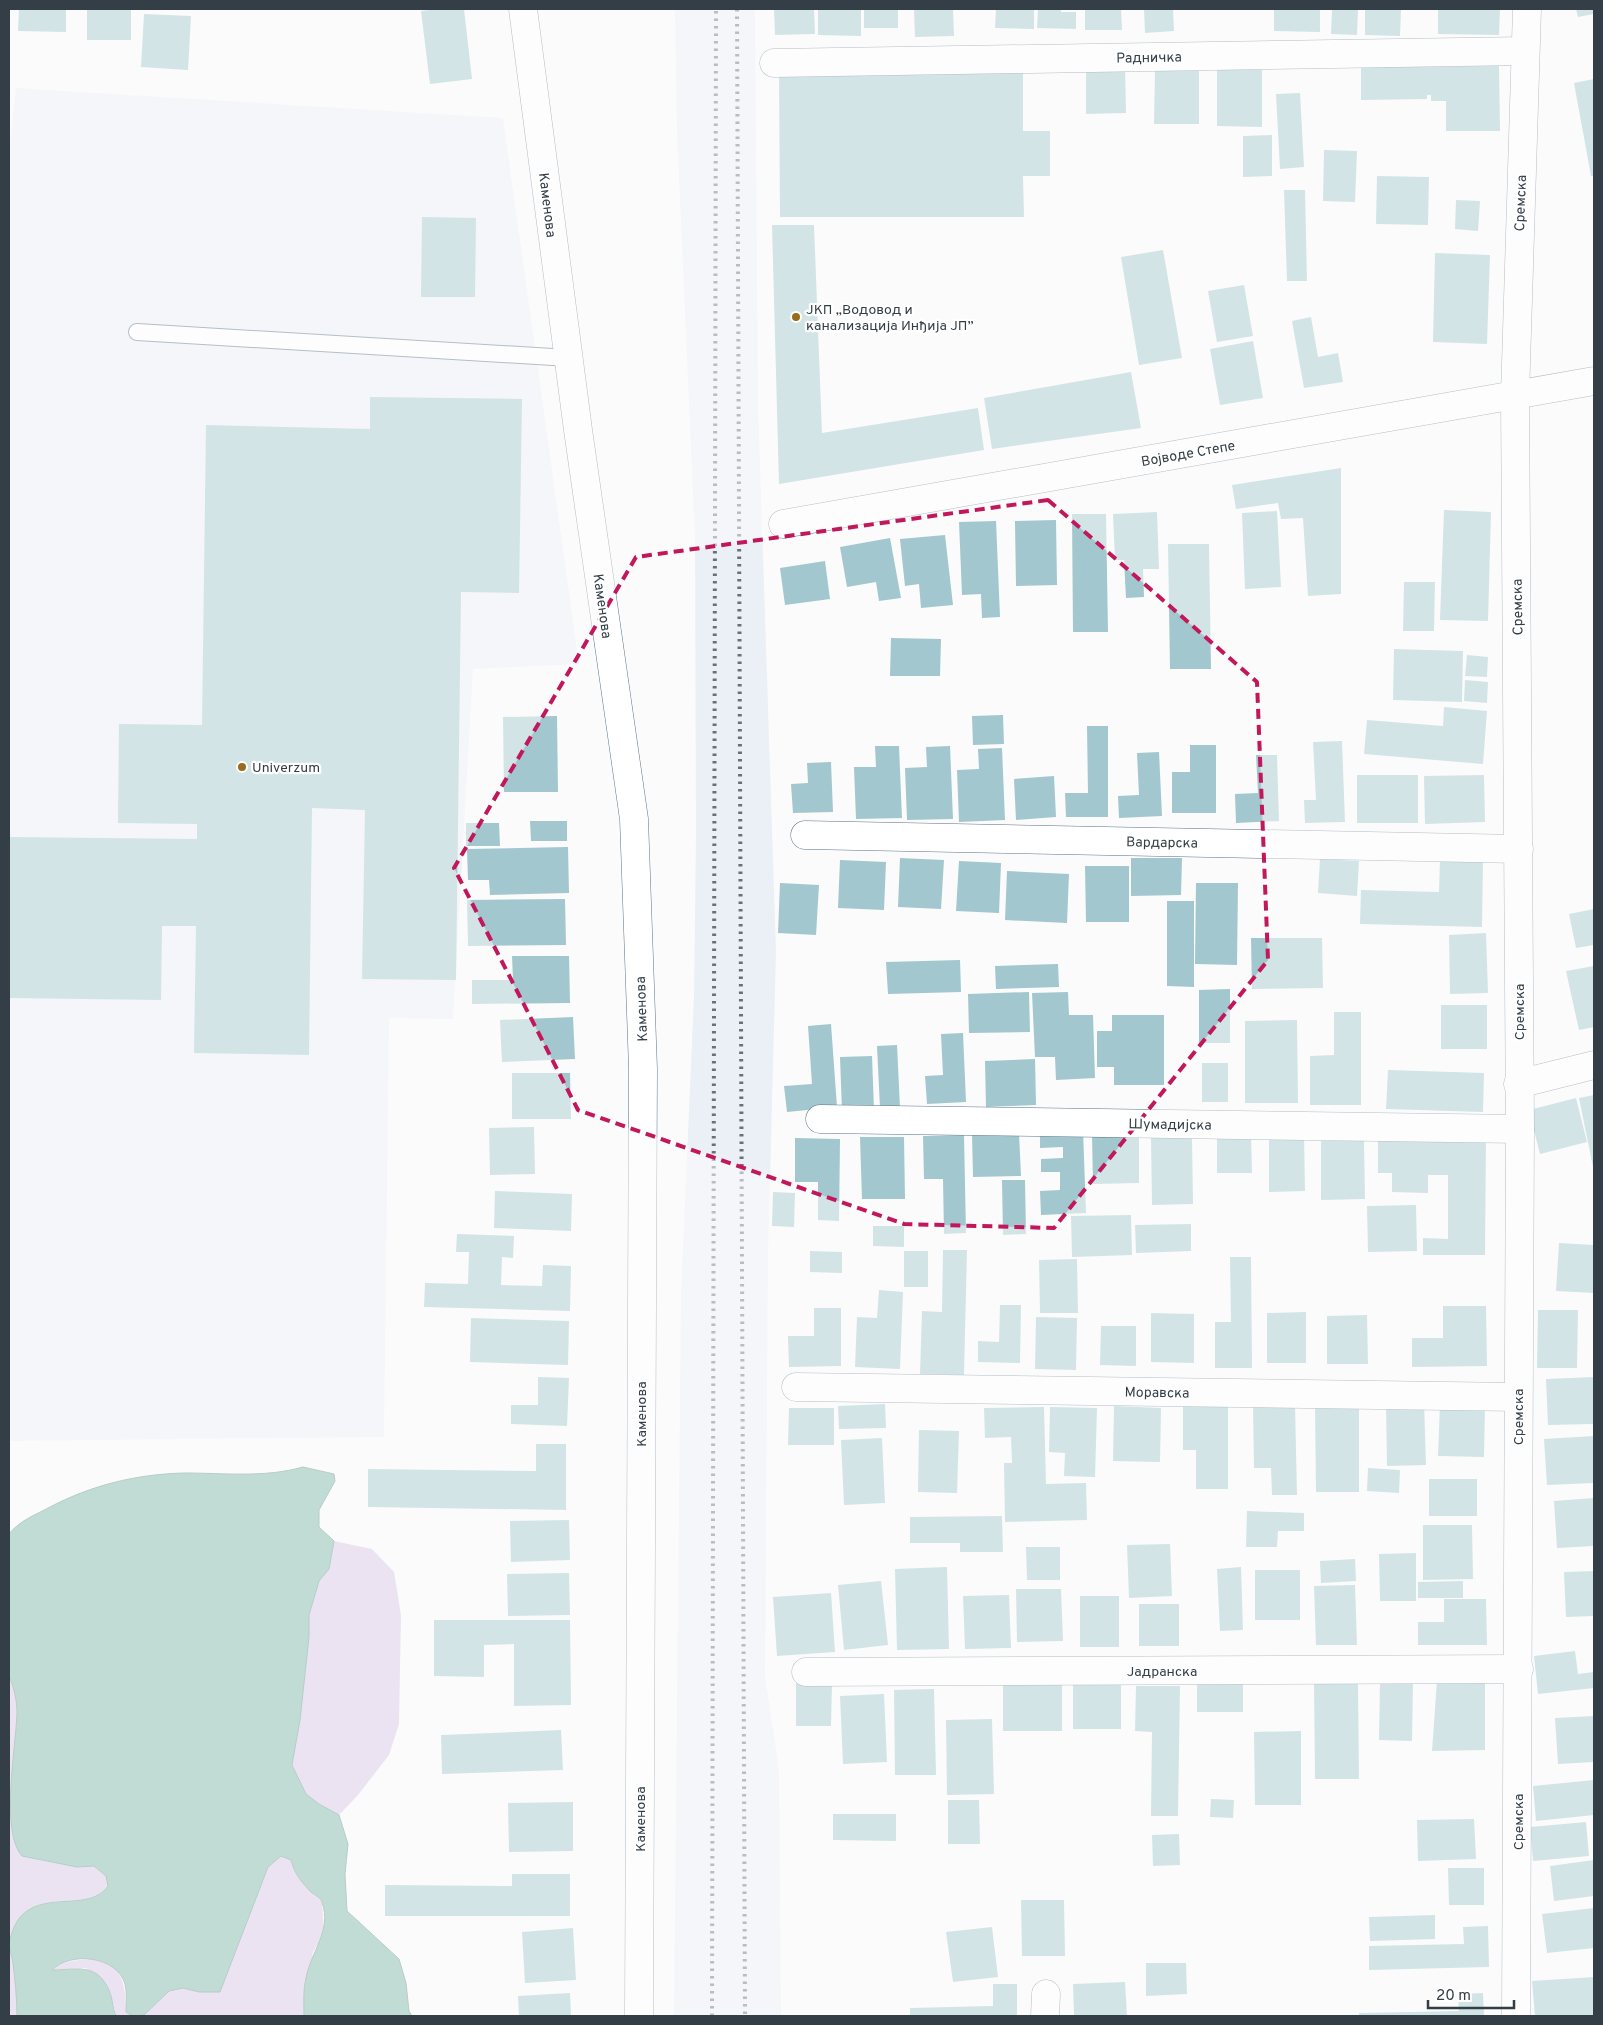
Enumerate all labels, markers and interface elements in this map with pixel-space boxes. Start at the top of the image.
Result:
street label: Радничка [1116,49,1182,68]
street label: Каменова [534,172,559,239]
street label: Сремска [1512,174,1531,232]
place label: ЈКП „Водовод и канализација Инђија ЈП” [806,302,974,335]
marker: ЈКП „Водовод и канализација Инђија ЈП” [790,311,802,323]
street label: Војводе Степе [1140,438,1237,471]
street label: Каменова [589,573,614,640]
street label: Сремска [1510,579,1527,635]
place label: Univerzum [252,760,320,777]
marker: Univerzum [236,761,248,773]
street label: Вардарска [1126,834,1198,853]
street label: Каменова [633,976,652,1042]
street label: Сремска [1512,984,1529,1040]
street label: Шумадијска [1128,1116,1212,1135]
street label: Каменова [634,1381,651,1447]
street label: Моравска [1124,1384,1190,1403]
street label: Сремска [1511,1389,1528,1445]
street label: Јадранска [1127,1664,1197,1681]
street label: Каменова [633,1786,650,1852]
street label: Сремска [1511,1794,1528,1850]
scale bar [1428,1978,1514,2010]
text: 20 m [1436,1987,1471,2006]

